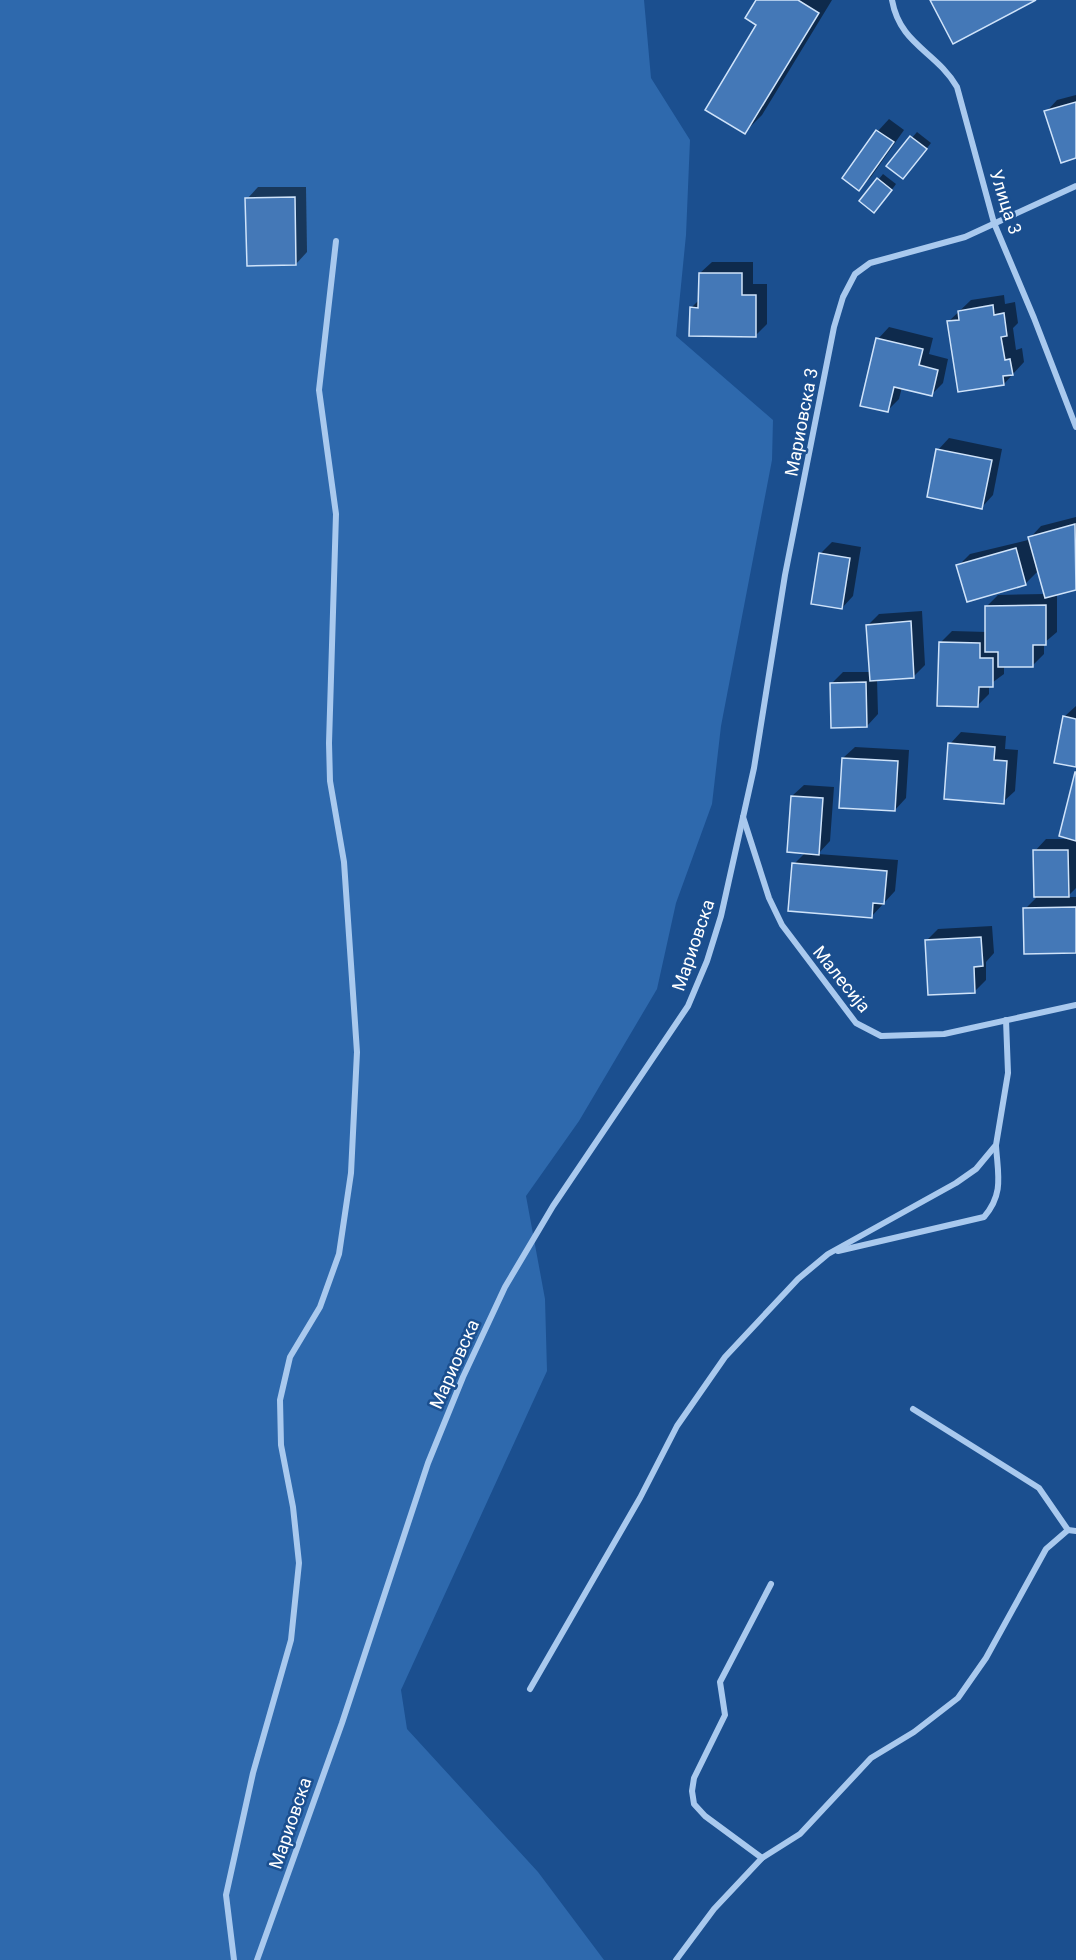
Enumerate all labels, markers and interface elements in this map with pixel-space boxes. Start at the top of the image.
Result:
street label: Улица 3 [986,167,1026,237]
street label: Мариовска 3 [780,366,822,478]
street label: Мариовска [668,896,718,994]
street label: Малесија [809,942,875,1016]
street label: Мариовска [425,1316,483,1412]
street label: Мариовска [265,1774,315,1872]

